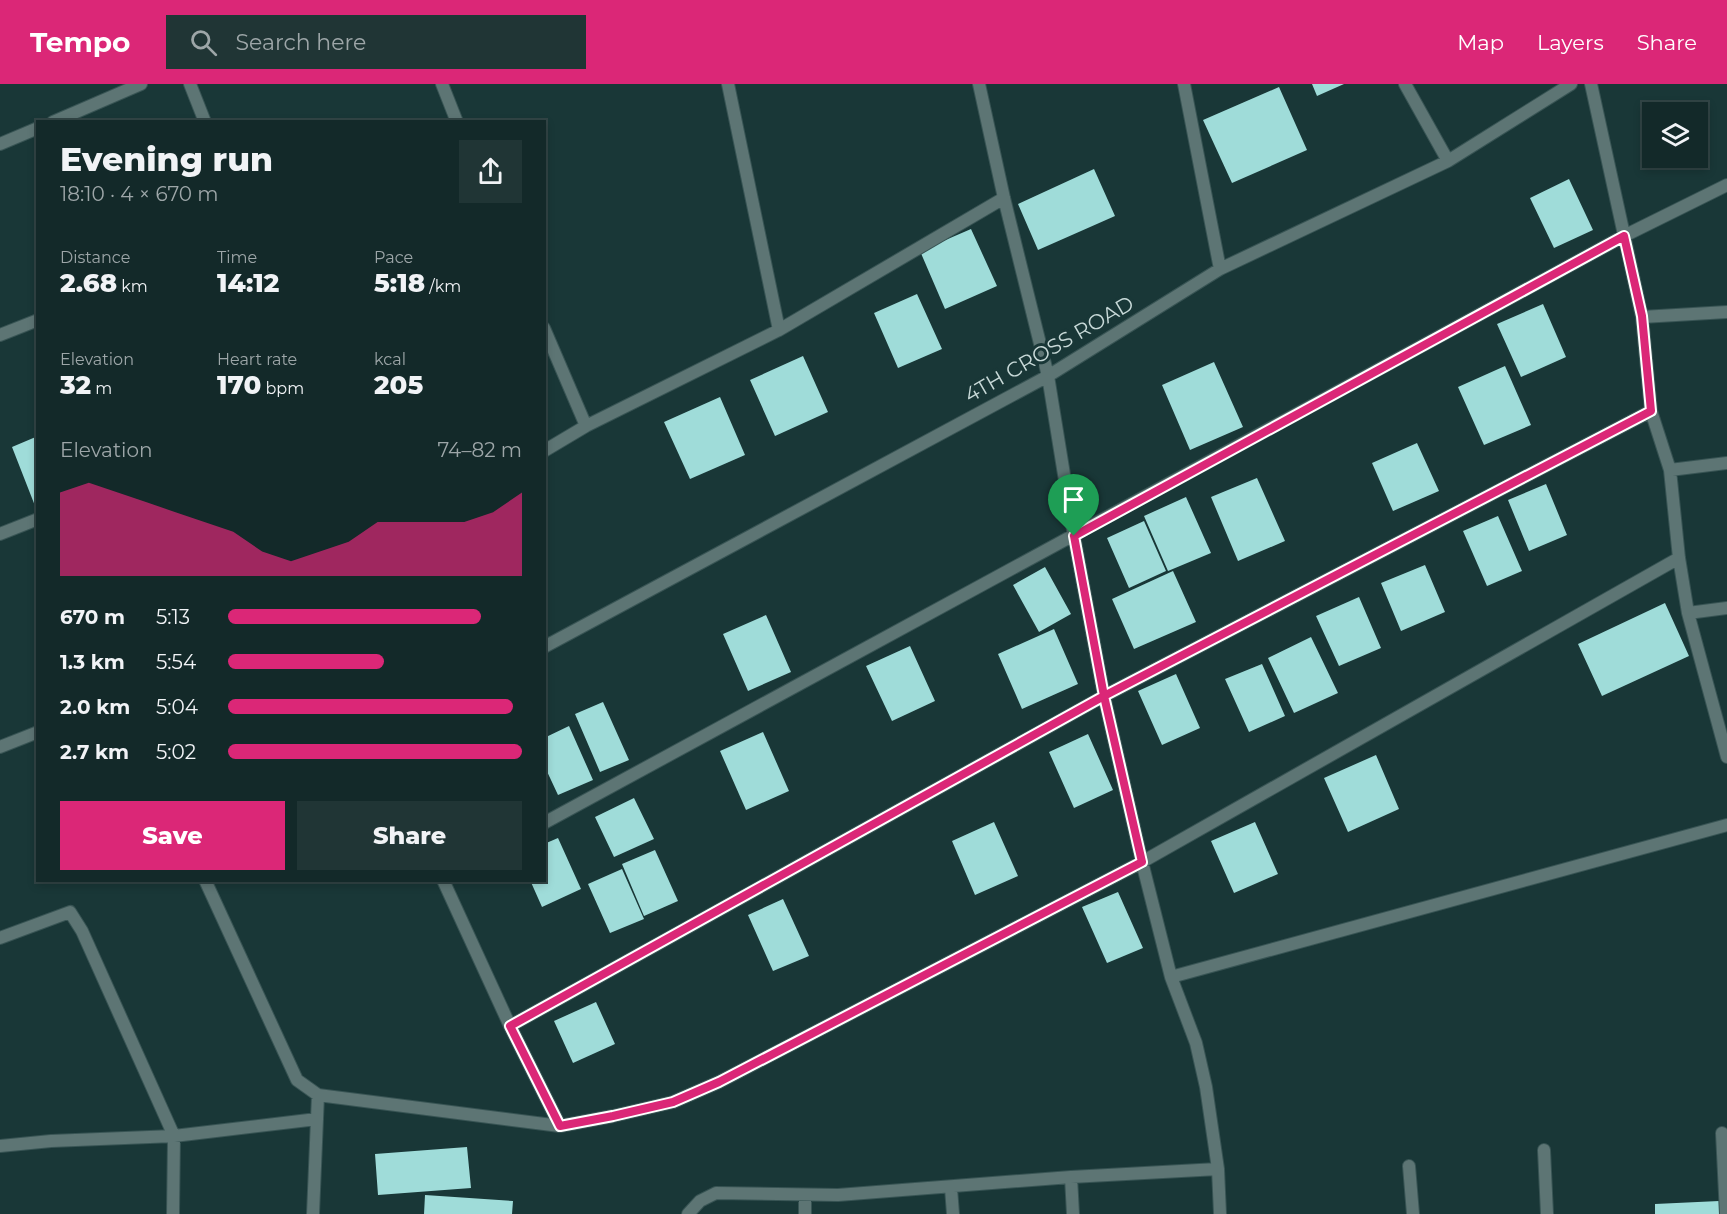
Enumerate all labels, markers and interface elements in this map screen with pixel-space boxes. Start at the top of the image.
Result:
search box [166,15,586,69]
text: Tempo [30,25,130,59]
icon: search [187,26,220,59]
text: Search here [235,29,366,56]
text: Map [1457,30,1504,55]
text: Layers [1537,30,1604,55]
text: Share [1637,30,1697,55]
map controls [1642,102,1708,168]
button: layers [1642,102,1708,168]
text: Evening run [60,139,273,179]
button: share [459,140,522,203]
text: 18:10 · 4 × 670 m [60,182,219,206]
text: Distance [60,248,130,267]
text: Time [217,248,257,267]
text: Pace [374,248,413,267]
text: 2.68 [60,267,117,299]
text: 14:12 [217,267,279,299]
text: 5:18 [374,267,425,299]
text: km [117,277,148,296]
text: /km [425,277,461,296]
street label: 4TH CROSS ROAD [960,290,1138,408]
text: Elevation [60,350,134,369]
text: Heart rate [217,350,297,369]
text: kcal [374,350,406,369]
text: 32 [60,369,91,401]
text: 170 [217,369,261,401]
text: 205 [374,369,423,401]
text: m [91,379,112,398]
text: bpm [261,379,304,398]
text: Elevation [60,438,152,462]
text: 74–82 m [438,438,522,462]
pin [1048,474,1099,536]
icon: arrive [1057,483,1090,516]
text: 670 m [60,605,125,629]
text: 5:13 [156,605,190,629]
text: 1.3 km [60,650,125,674]
text: 5:54 [156,650,196,674]
text: 2.0 km [60,695,130,719]
text: 5:04 [156,695,198,719]
text: 2.7 km [60,740,129,764]
text: 5:02 [156,740,196,764]
button: Save [60,801,285,870]
button: Share [297,801,522,870]

